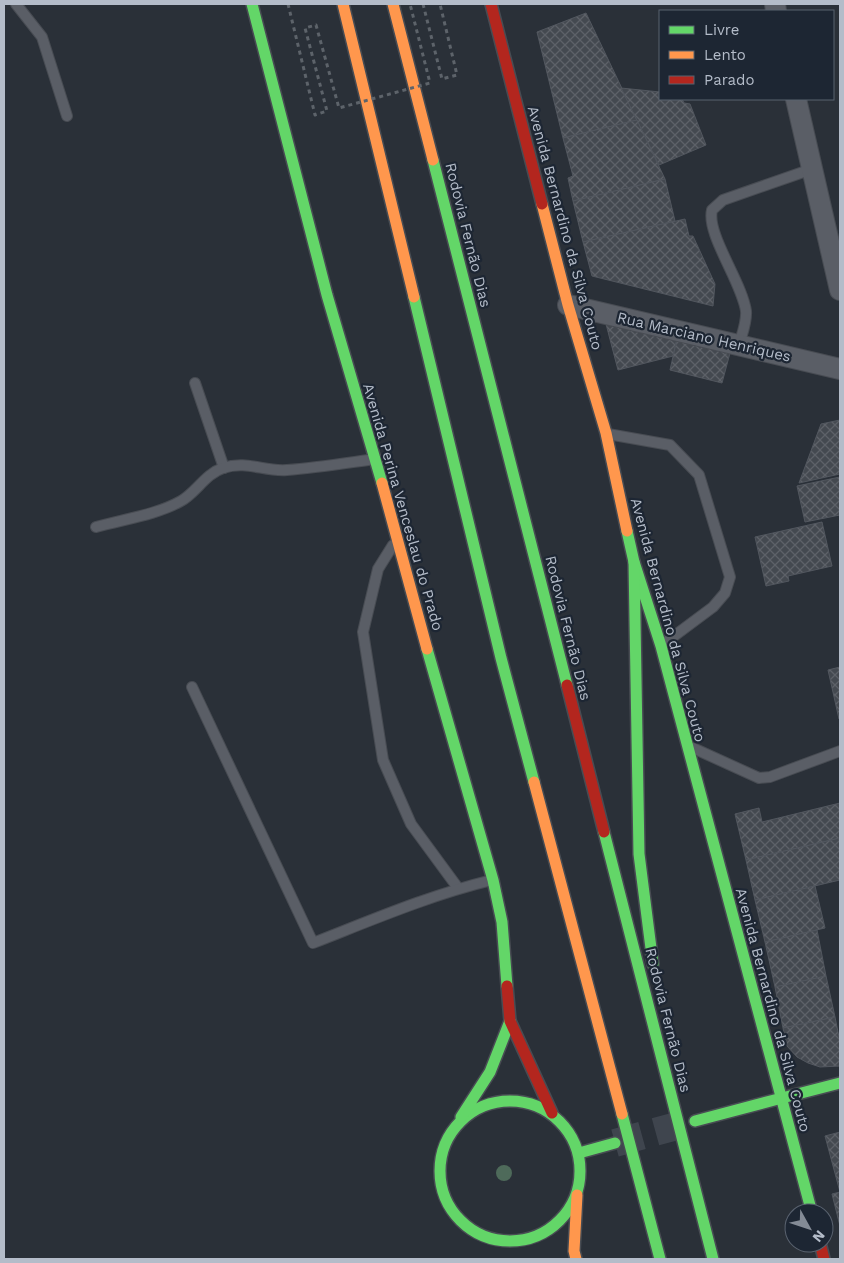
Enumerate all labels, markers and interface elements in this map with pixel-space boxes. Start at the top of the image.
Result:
legend [659,10,834,100]
text: Livre [704,21,739,39]
text: Lento [704,46,746,64]
text: Parado [704,71,754,89]
street label: Avenida Bernardino da Silva Couto [524,104,606,352]
street label: Rodovia Fernão Dias [441,161,495,309]
street label: Rua Marciano Henriques [615,308,793,366]
street label: Avenida Perina Venceslau do Prado [359,381,447,633]
street label: Avenida Bernardino da Silva Couto [627,496,709,744]
street label: Rodovia Fernão Dias [541,554,595,702]
street label: Avenida Bernardino da Silva Couto [732,886,814,1134]
street label: Rodovia Fernão Dias [641,946,695,1094]
north arrow [784,1203,834,1253]
text: N [809,1227,828,1245]

